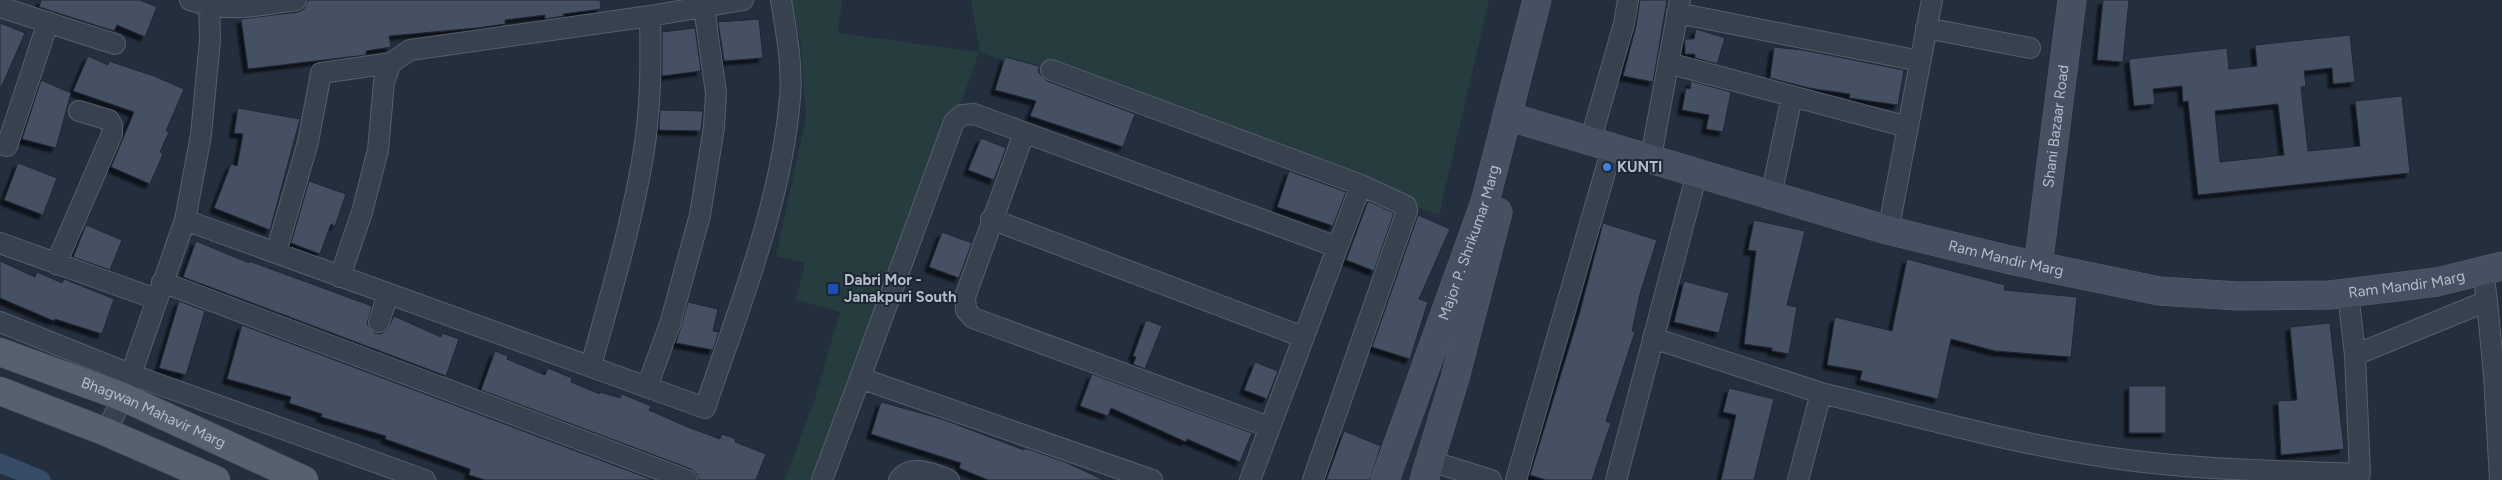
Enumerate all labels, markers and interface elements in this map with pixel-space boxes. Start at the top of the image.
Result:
street label: Shani Bazaar Road [2039,64,2073,189]
place label: KUNTI [1617,158,1662,176]
marker: KUNTI [1601,161,1613,173]
street label: Major P. Shrikumar Marg [1434,163,1503,322]
street label: Ram Mandir Marg [1947,236,2065,280]
street label: Ram Mandir Marg [2347,266,2467,302]
place label: Dabri Mor - Janakpuri South [844,271,957,306]
marker: Dabri Mor - Janakpuri South [826,282,840,296]
street label: Bhagwan Mahavir Marg [79,373,229,452]

